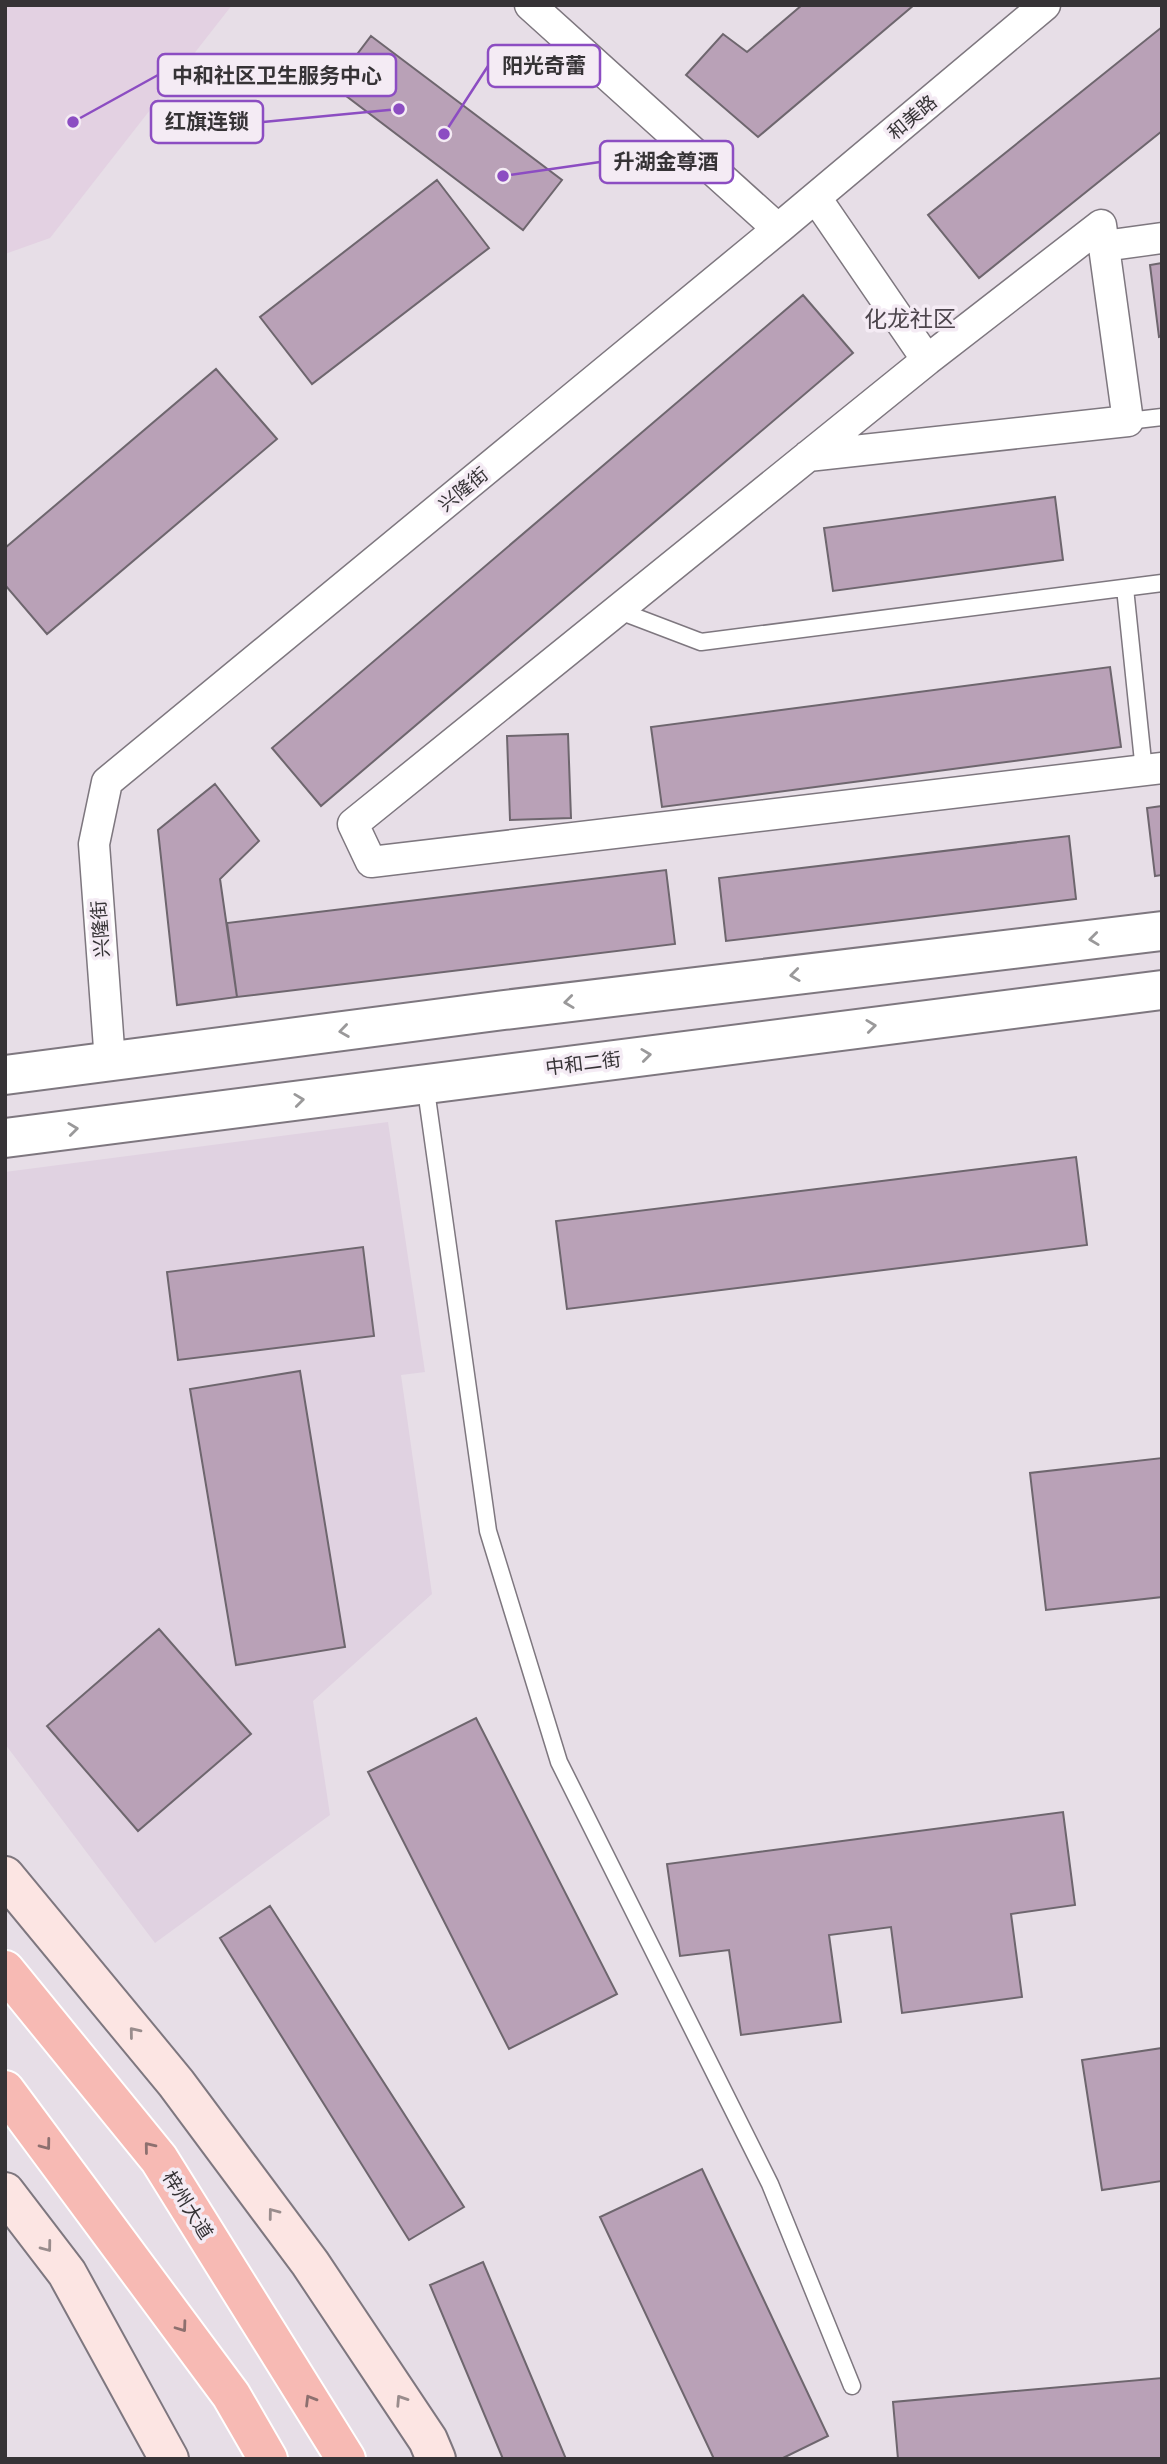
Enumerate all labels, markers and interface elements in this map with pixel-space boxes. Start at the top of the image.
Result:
callout: 阳光奇蕾 [488,45,600,87]
callout: 中和社区卫生服务中心 [158,54,396,96]
text: 阳光奇蕾 [502,54,586,77]
text: 中和社区卫生服务中心 [172,64,382,87]
street label: 和美路 [884,91,941,144]
callout: 红旗连锁 [151,101,263,143]
text: 红旗连锁 [165,110,249,133]
callout: 升湖金尊酒 [600,141,733,183]
text: 升湖金尊酒 [614,150,719,173]
district label: 化龙社区 [864,306,956,332]
street label: 兴隆街 [435,463,492,515]
street label: 兴隆街 [88,900,113,958]
one-way arrow [1088,931,1100,946]
one-way arrow [789,967,801,982]
one-way arrow [563,994,575,1009]
one-way arrow [866,1019,877,1034]
one-way arrow [338,1023,350,1038]
street label: 中和二街 [544,1048,622,1079]
one-way arrow [640,1048,652,1063]
one-way arrow [293,1092,304,1107]
one-way arrow [67,1122,79,1137]
one-way arrow [130,2028,142,2041]
one-way arrow [38,2137,51,2149]
one-way arrow [144,2142,157,2154]
street label: 梓州大道 [159,2167,217,2243]
one-way arrow [268,2208,281,2220]
one-way arrow [38,2239,51,2251]
one-way arrow [174,2319,186,2332]
one-way arrow [306,2395,319,2408]
one-way arrow [397,2395,410,2408]

